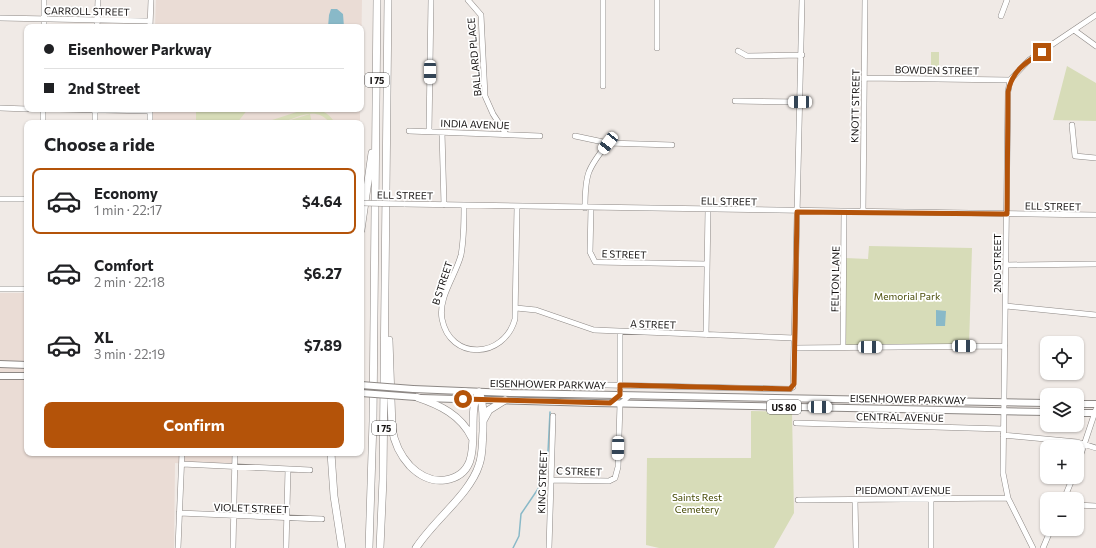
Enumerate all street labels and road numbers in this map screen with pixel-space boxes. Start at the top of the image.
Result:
street label: CARROLL STREET [44,4,131,18]
street label: BALLARD PLACE [465,17,483,97]
street label: BOWDEN STREET [895,63,980,77]
street label: KNOTT STREET [848,68,862,143]
road number: I 75 [365,73,389,87]
street label: INDIA AVENUE [440,117,510,131]
street label: ELL STREET [377,189,434,202]
street label: ELL STREET [701,195,758,208]
street label: ELL STREET [1025,200,1082,213]
street label: 2ND STREET [991,233,1003,293]
street label: FELTON LANE [828,246,842,312]
street label: E STREET [601,247,647,261]
street label: B STREET [429,259,455,306]
street label: A STREET [630,317,677,331]
street label: EISENHOWER PARKWAY [490,377,607,391]
street label: EISENHOWER PARKWAY [850,392,967,406]
road number: US 80 [767,400,801,414]
street label: CENTRAL AVENUE [856,410,944,424]
road number: I 75 [372,421,396,435]
street label: KING STREET [535,450,549,514]
street label: C STREET [556,464,603,478]
street label: PIEDMONT AVENUE [855,484,951,496]
street label: VIOLET STREET [213,501,289,515]

